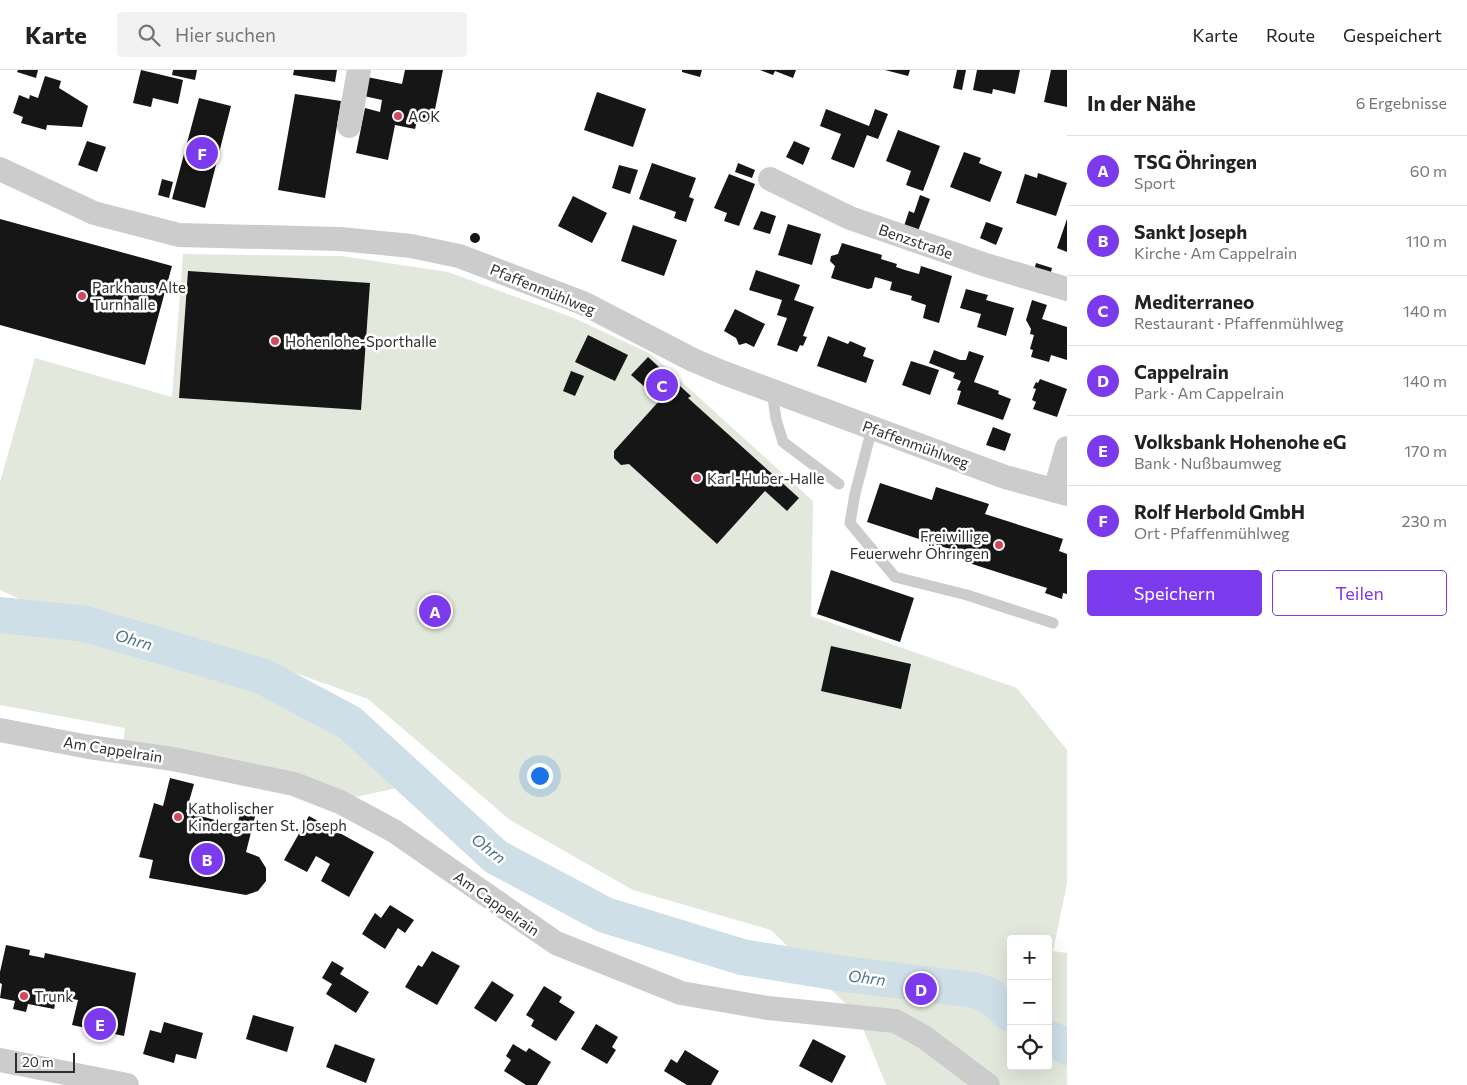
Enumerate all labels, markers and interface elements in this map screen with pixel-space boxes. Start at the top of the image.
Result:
search box [117,12,467,57]
text: Karte [25,20,87,49]
icon: search [135,21,163,49]
text: Hier suchen [175,23,276,46]
text: Karte [1193,24,1238,46]
text: Route [1266,24,1315,46]
text: Gespeichert [1343,24,1442,46]
text: In der Nähe [1087,90,1196,115]
text: 6 Ergebnisse [1356,93,1447,112]
place label: AOK [408,107,440,125]
marker: AOK [392,110,404,122]
pin: F [186,134,218,172]
text: TSG Öhringen [1134,150,1257,173]
text: A [1097,161,1109,180]
text: 60 m [1410,161,1447,180]
text: Sport [1134,173,1175,192]
street label: Benzstraße [877,220,956,262]
text: Sankt Joseph [1134,220,1247,243]
text: B [1098,231,1108,250]
text: 110 m [1406,231,1447,250]
text: Kirche · Am Cappelrain [1134,243,1297,262]
street label: Pfaffenmühlweg [488,260,598,318]
place label: Parkhaus Alte Turnhalle [92,278,186,313]
marker: Parkhaus Alte Turnhalle [76,290,88,302]
text: Mediterraneo [1134,290,1254,313]
text: C [1098,301,1108,320]
text: 140 m [1403,301,1447,320]
text: Restaurant · Pfaffenmühlweg [1134,313,1344,332]
place label: Hohenlohe-Sporthalle [285,332,437,350]
marker: Hohenlohe-Sporthalle [269,335,281,347]
text: Cappelrain [1134,360,1229,383]
pin: C [646,366,678,404]
text: D [1097,371,1109,390]
text: 140 m [1403,371,1447,390]
text: Park · Am Cappelrain [1134,383,1284,402]
street label: Pfaffenmühlweg [860,416,972,472]
text: Volksbank Hohenohe eG [1134,430,1347,453]
text: E [1098,441,1108,460]
text: 170 m [1404,441,1447,460]
text: Bank · Nußbaumweg [1134,453,1281,472]
place label: Karl-Huber-Halle [707,469,824,487]
marker: Karl-Huber-Halle [691,472,703,484]
text: Rolf Herbold GmbH [1134,500,1305,523]
text: F [1098,511,1108,530]
text: 230 m [1402,511,1447,530]
text: Ort · Pfaffenmühlweg [1134,523,1290,542]
place label: Freiwillige Feuerwehr Öhringen [850,527,989,562]
marker: Freiwillige Feuerwehr Öhringen [993,539,1005,551]
button: Speichern [1087,570,1262,616]
button: Teilen [1272,570,1447,616]
pin: A [419,592,451,630]
water label: Ohrn [113,625,155,653]
street label: Am Cappelrain [62,732,164,766]
your location [527,763,553,789]
place label: Katholischer Kindergarten St. Joseph [188,799,347,834]
marker: Katholischer Kindergarten St. Joseph [172,811,184,823]
water label: Ohrn [468,829,510,867]
pin: B [191,840,223,878]
street label: Am Cappelrain [451,867,543,939]
map controls [1007,935,1052,1070]
button: + [1007,935,1052,980]
water label: Ohrn [847,965,887,989]
pin: D [905,970,937,1008]
button: − [1007,980,1052,1025]
place label: Trunk [34,987,73,1005]
marker: Trunk [18,990,30,1002]
pin: E [84,1005,116,1043]
button: locate [1007,1025,1052,1070]
scale bar [15,1050,75,1073]
text: 20 m [22,1053,54,1070]

